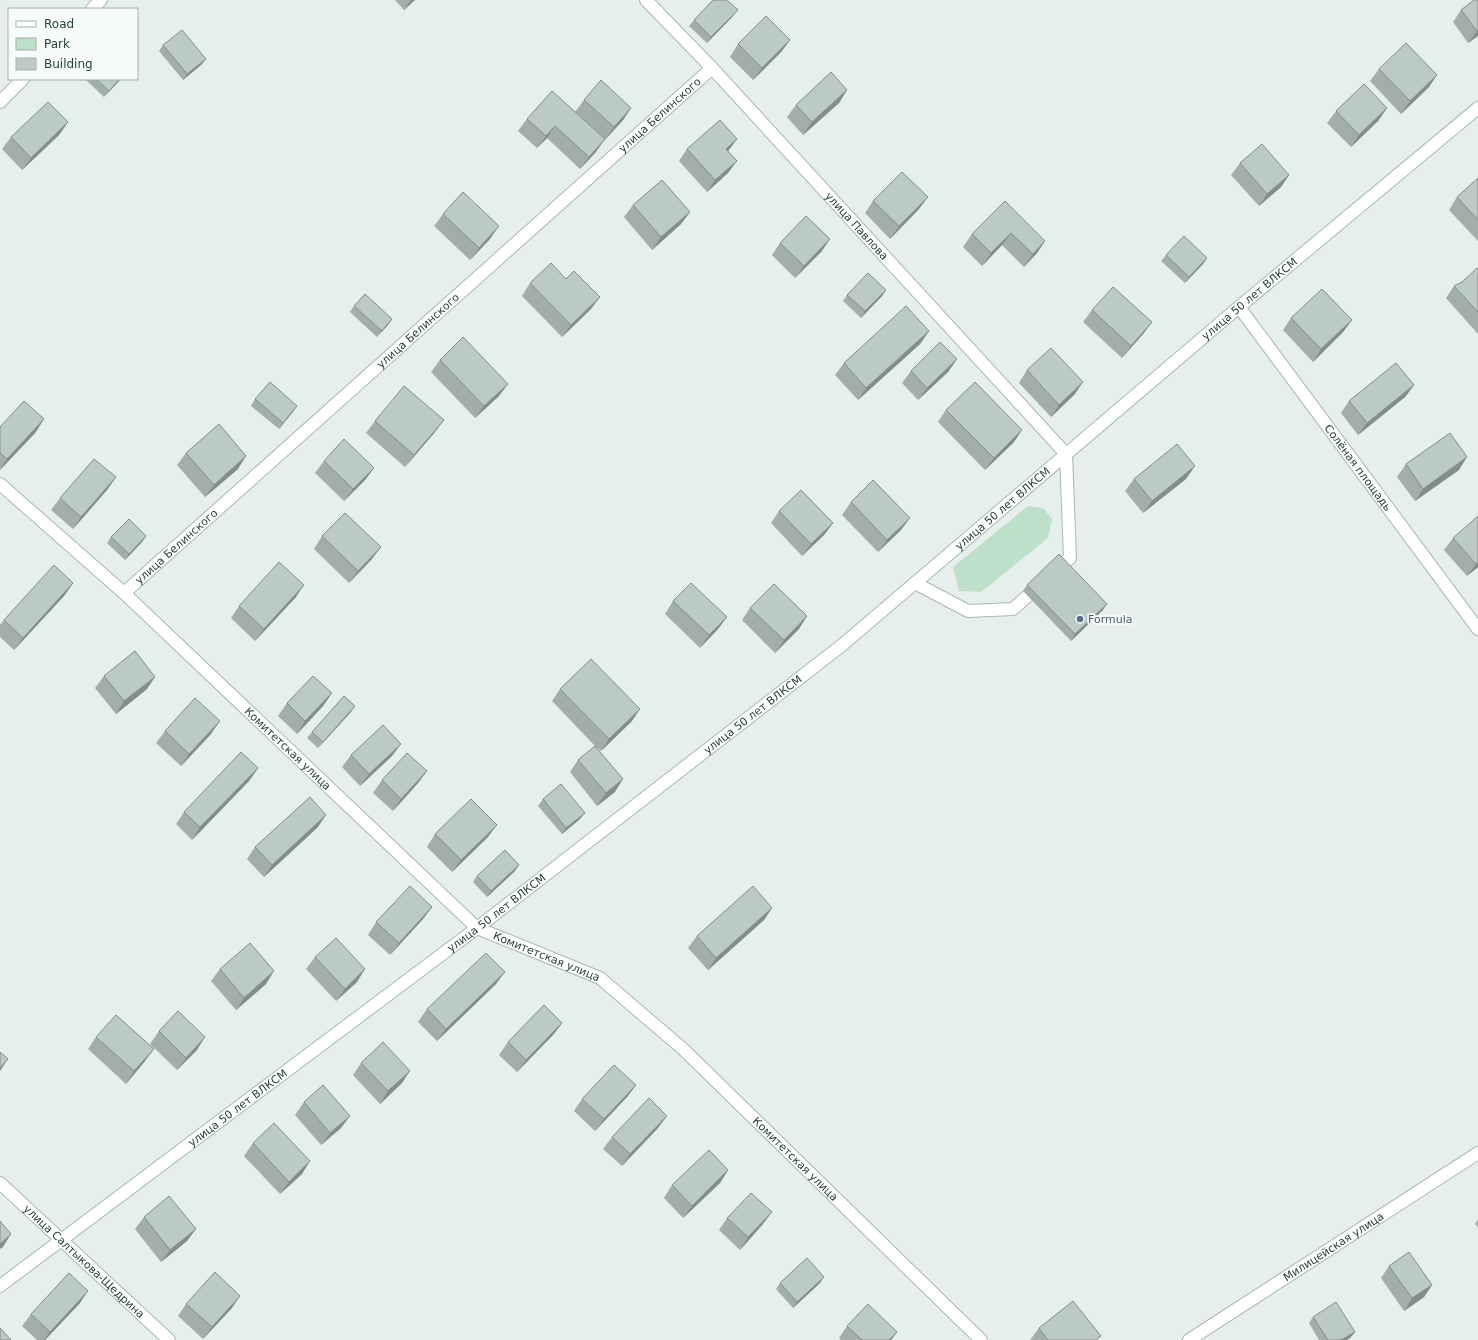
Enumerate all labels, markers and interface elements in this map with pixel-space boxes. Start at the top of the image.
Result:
legend [8,8,138,80]
text: Road [44,17,74,31]
text: Park [44,37,70,51]
text: Building [44,57,93,71]
street label: улица Белинского [616,75,704,155]
street label: улица Павлова [822,190,891,263]
street label: улица 50 лет ВЛКСМ [1199,255,1300,343]
street label: улица Белинского [374,291,462,371]
street label: Солёная площадь [1321,422,1394,514]
street label: улица 50 лет ВЛКСМ [953,465,1053,553]
street label: улица Белинского [133,506,221,587]
place label: Formula [1088,613,1132,626]
marker: Formula [1075,614,1085,624]
street label: улица 50 лет ВЛКСМ [701,673,804,757]
street label: Комитетская улица [242,705,333,793]
street label: улица 50 лет ВЛКСМ [445,871,548,955]
street label: Комитетская улица [491,929,602,984]
street label: улица 50 лет ВЛКСМ [186,1067,290,1149]
street label: Комитетская улица [750,1115,841,1204]
street label: улица Салтыкова-Щедрина [21,1202,147,1321]
street label: Милицейская улица [1281,1210,1386,1284]

